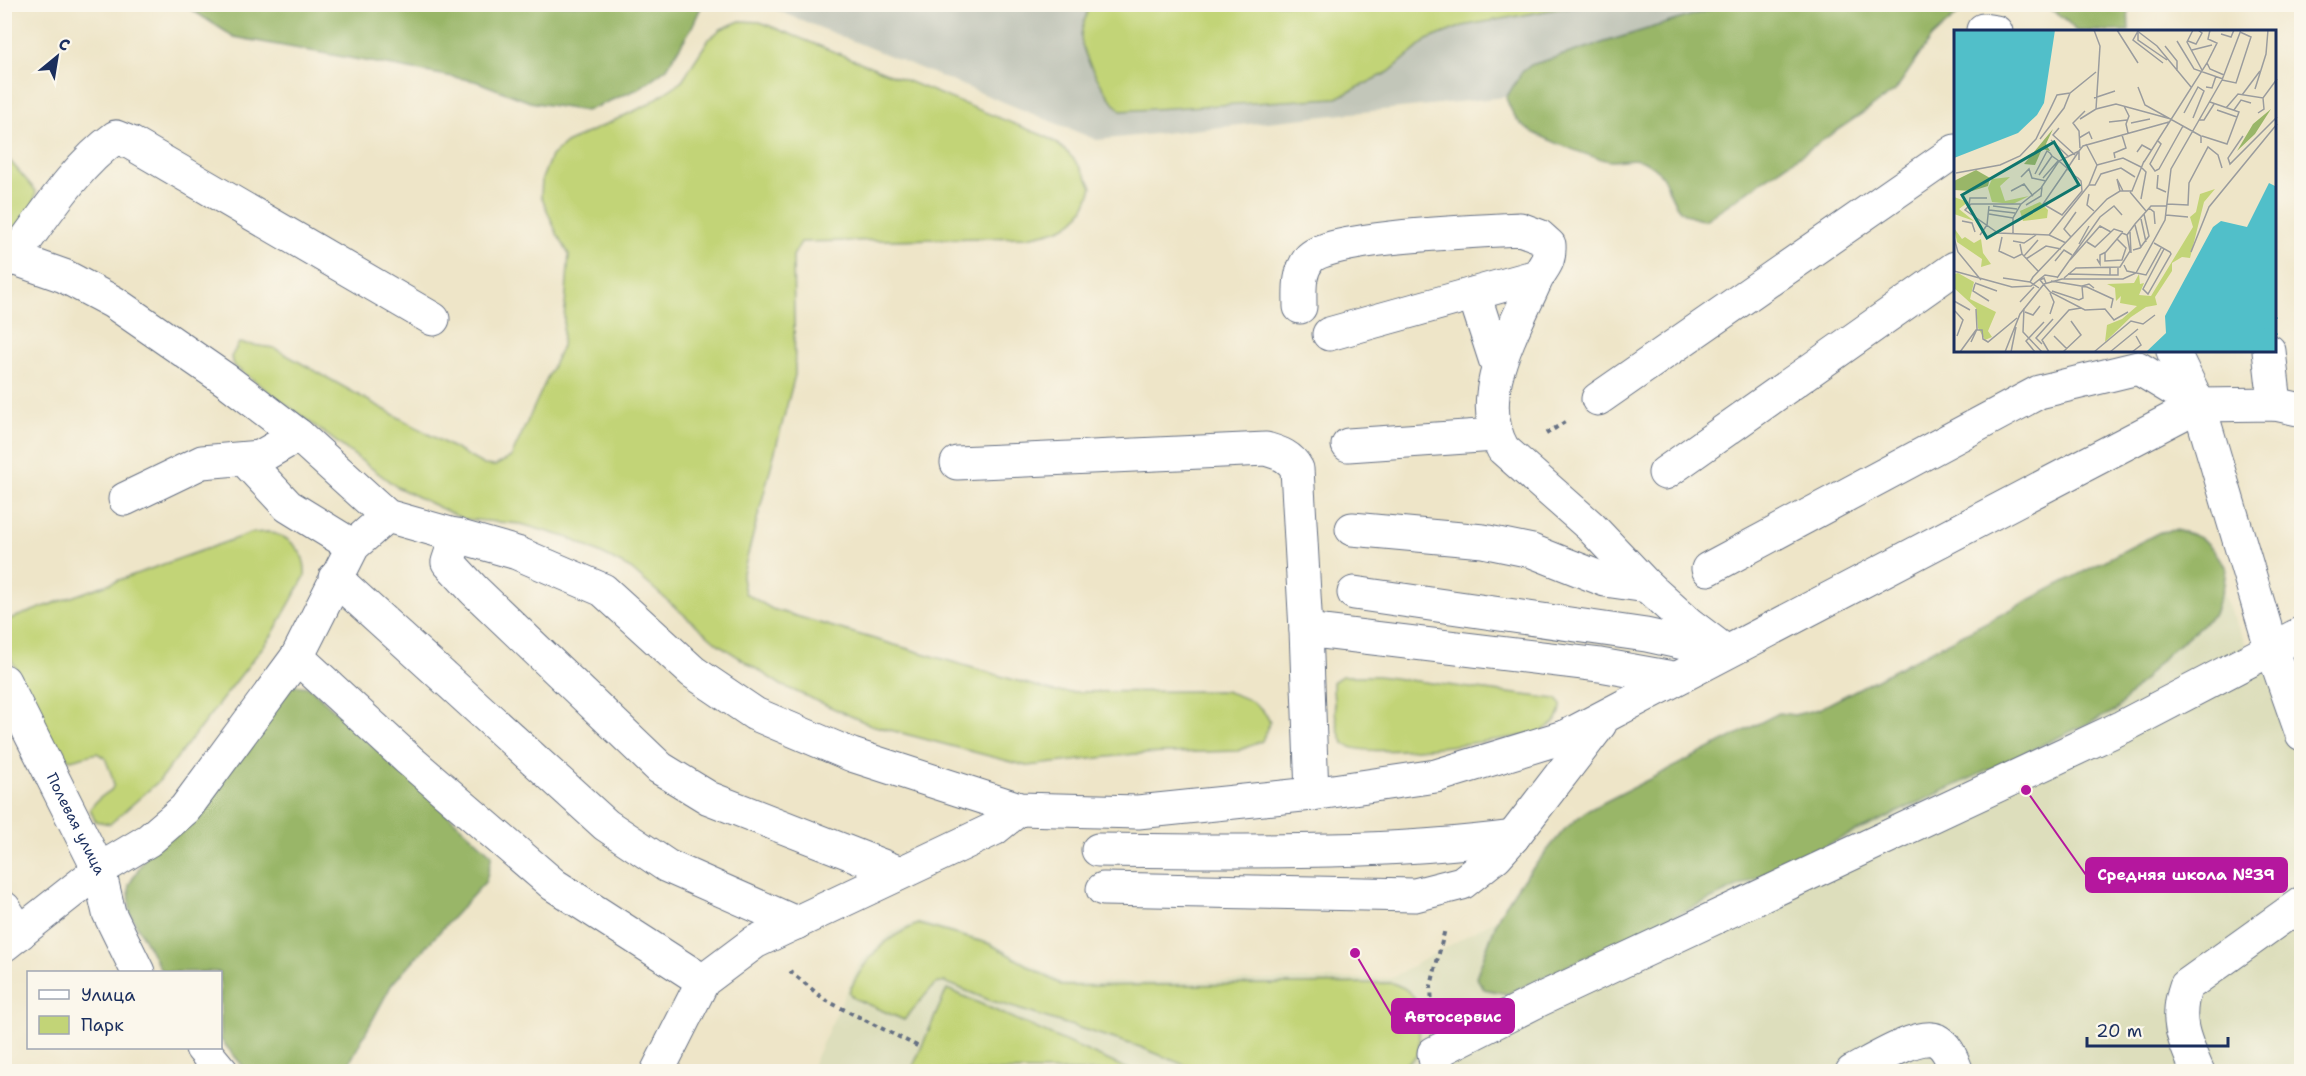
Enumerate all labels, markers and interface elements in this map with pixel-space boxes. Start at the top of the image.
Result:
north arrow [27,27,87,87]
inset map [1954,30,2276,352]
text: С [55,33,74,56]
street label: Полевая улица [42,770,110,879]
callout: Средняя школа №39 [2086,858,2287,892]
text: Средняя школа №39 [2097,864,2275,885]
legend [27,971,222,1049]
text: Улица [81,983,135,1007]
callout: Автосервис [1392,999,1514,1033]
text: Автосервис [1404,1006,1502,1027]
scale bar [2087,1010,2228,1048]
text: Парк [81,1013,124,1037]
text: 20 m [2096,1019,2142,1043]

